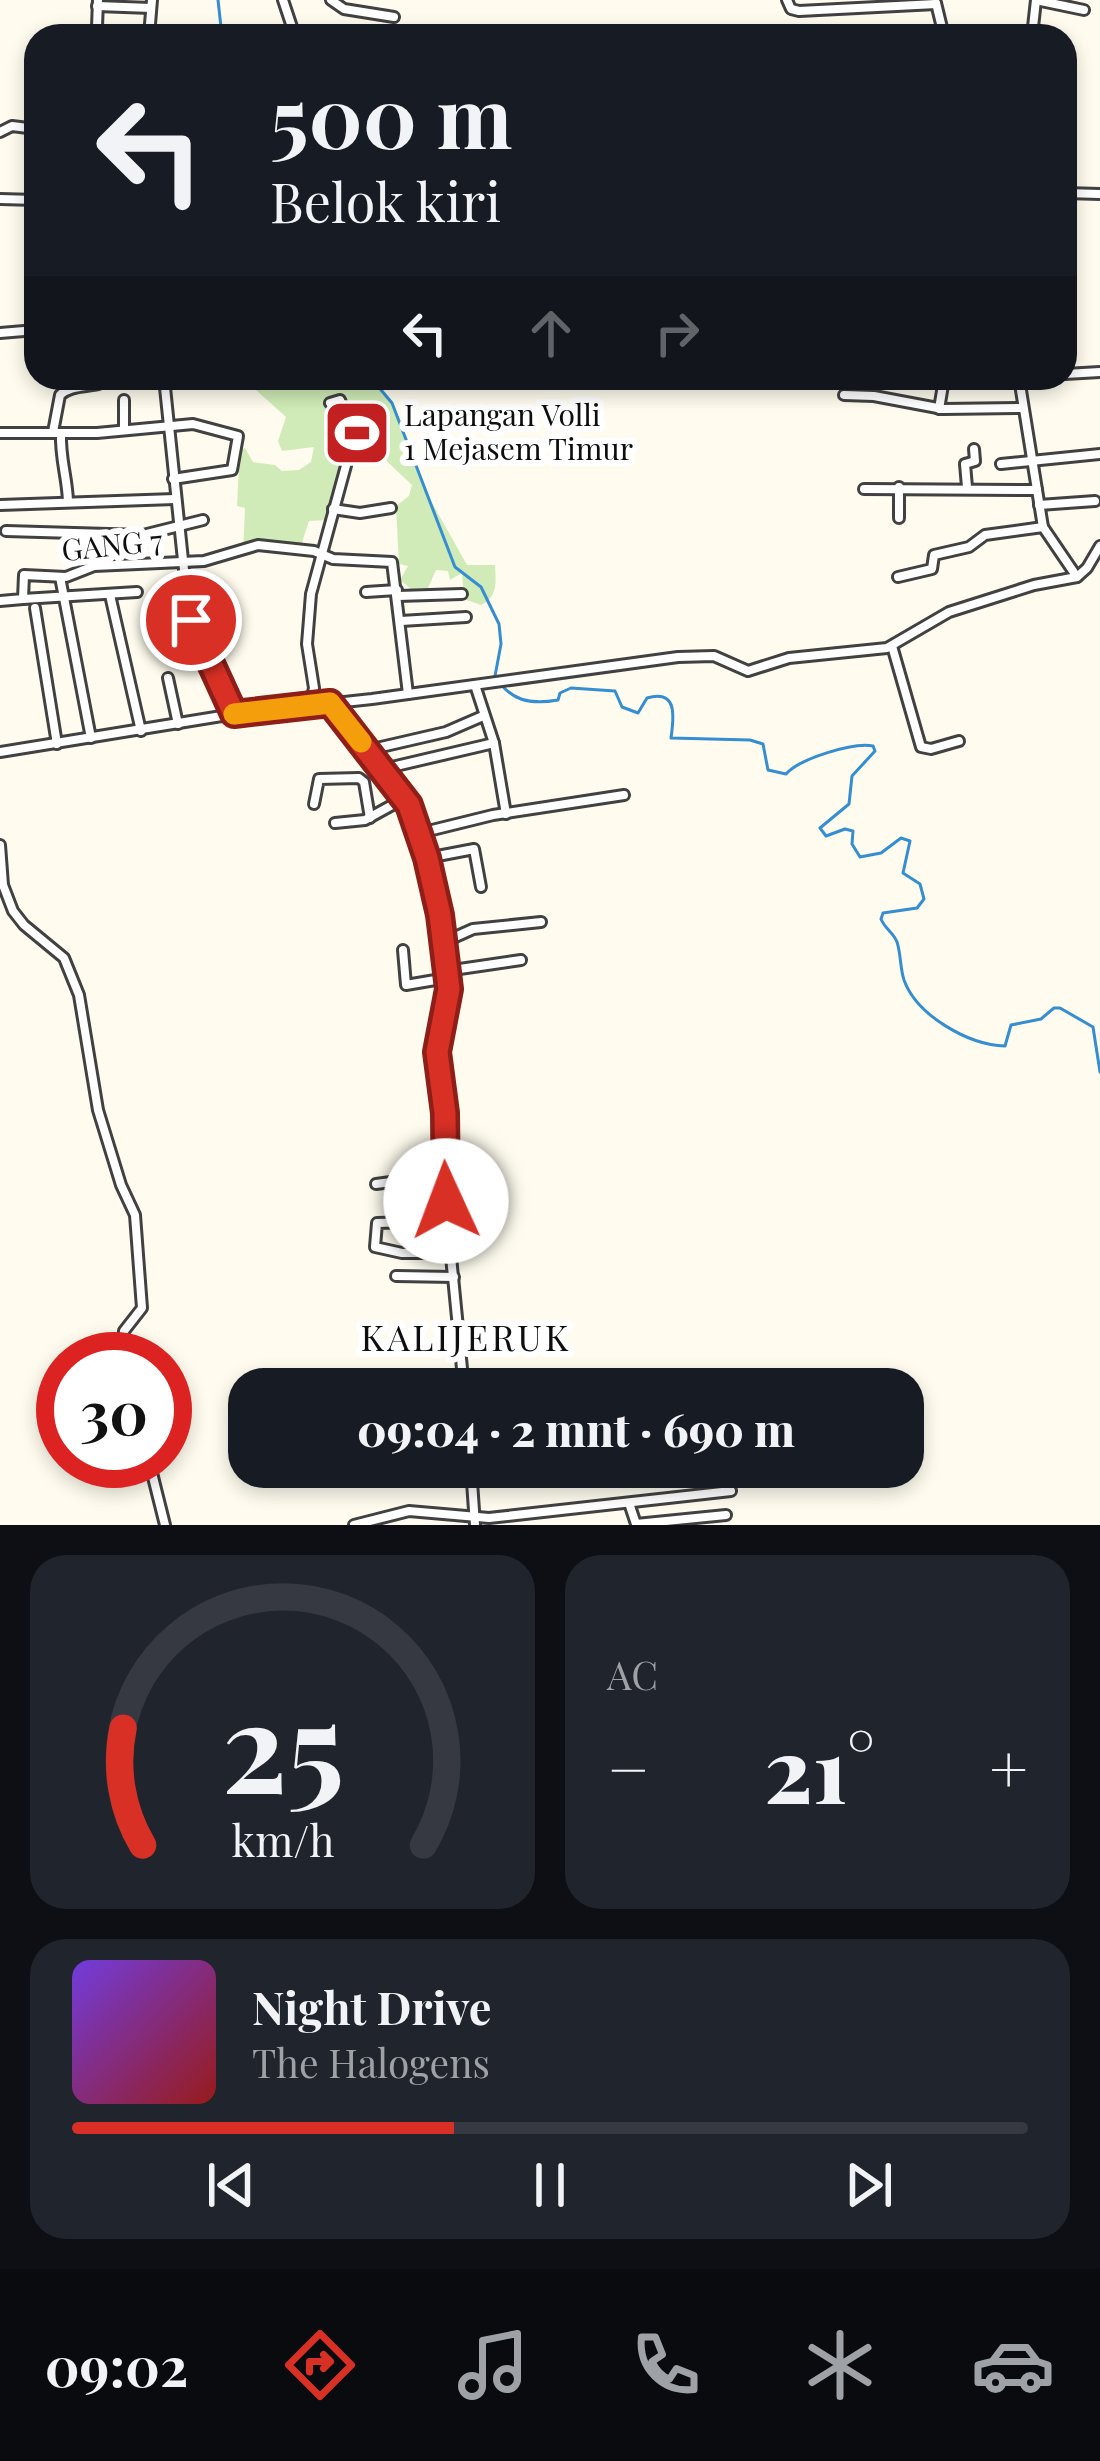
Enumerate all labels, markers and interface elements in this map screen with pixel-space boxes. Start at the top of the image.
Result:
text: 500 m [270,58,513,170]
icon: left [72,72,228,228]
text: Belok kiri [270,165,501,237]
icon: left [392,300,458,366]
icon: ahead [518,300,584,366]
icon: right [644,300,710,366]
place label: Lapangan Volli 1 Mejasem Timur [404,394,633,468]
sports icon: Lapangan Volli 1 Mejasem Timur [322,398,392,468]
street label: GANG 7 [59,519,164,569]
pin [140,569,242,671]
icon: arrive [158,587,224,653]
position arrow [383,1138,509,1264]
district label: KALIJERUK [361,1312,571,1360]
speed limit sign: 30 [36,1332,192,1488]
text: 09:04 · 2 mnt · 690 m [357,1398,795,1458]
text: AC [607,1648,658,1700]
text: 25 [221,1659,344,1825]
text: 21° [764,1707,875,1827]
text: − [607,1723,650,1811]
text: + [989,1723,1028,1811]
text: km/h [231,1811,334,1868]
text: Night Drive [252,1976,491,2036]
text: The Halogens [252,2036,490,2088]
icon: previous [198,2152,264,2218]
icon: pause [517,2152,583,2218]
icon: next [836,2152,902,2218]
icon: directions [278,2323,362,2407]
icon: music [451,2323,535,2407]
icon: phone [624,2323,708,2407]
icon: climate [798,2323,882,2407]
icon: car [971,2323,1055,2407]
text: 09:02 [45,2329,188,2401]

